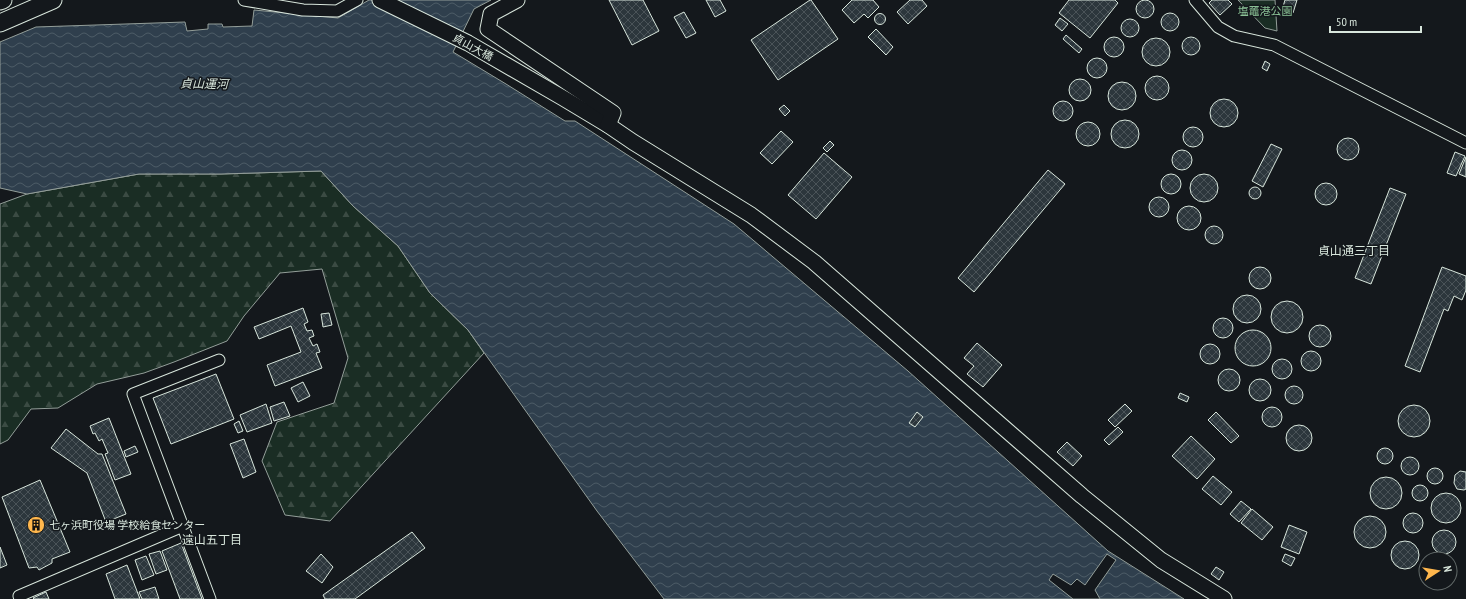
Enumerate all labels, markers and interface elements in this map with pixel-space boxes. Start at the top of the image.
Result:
park label: 塩竈港公園 [1238,4,1293,18]
scale bar [1330,8,1421,34]
text: 50 m [1336,14,1357,29]
street label: 貞山大橋 [450,30,496,64]
water label: 貞山運河 [180,76,230,91]
district label: 貞山通三丁目 [1318,243,1390,258]
building icon: 七ヶ浜町役場 学校給食センター [26,515,46,535]
place label: 七ヶ浜町役場 学校給食センター [49,518,205,532]
district label: 遠山五丁目 [182,532,242,547]
north arrow [1418,551,1458,591]
text: N [1440,565,1455,573]

